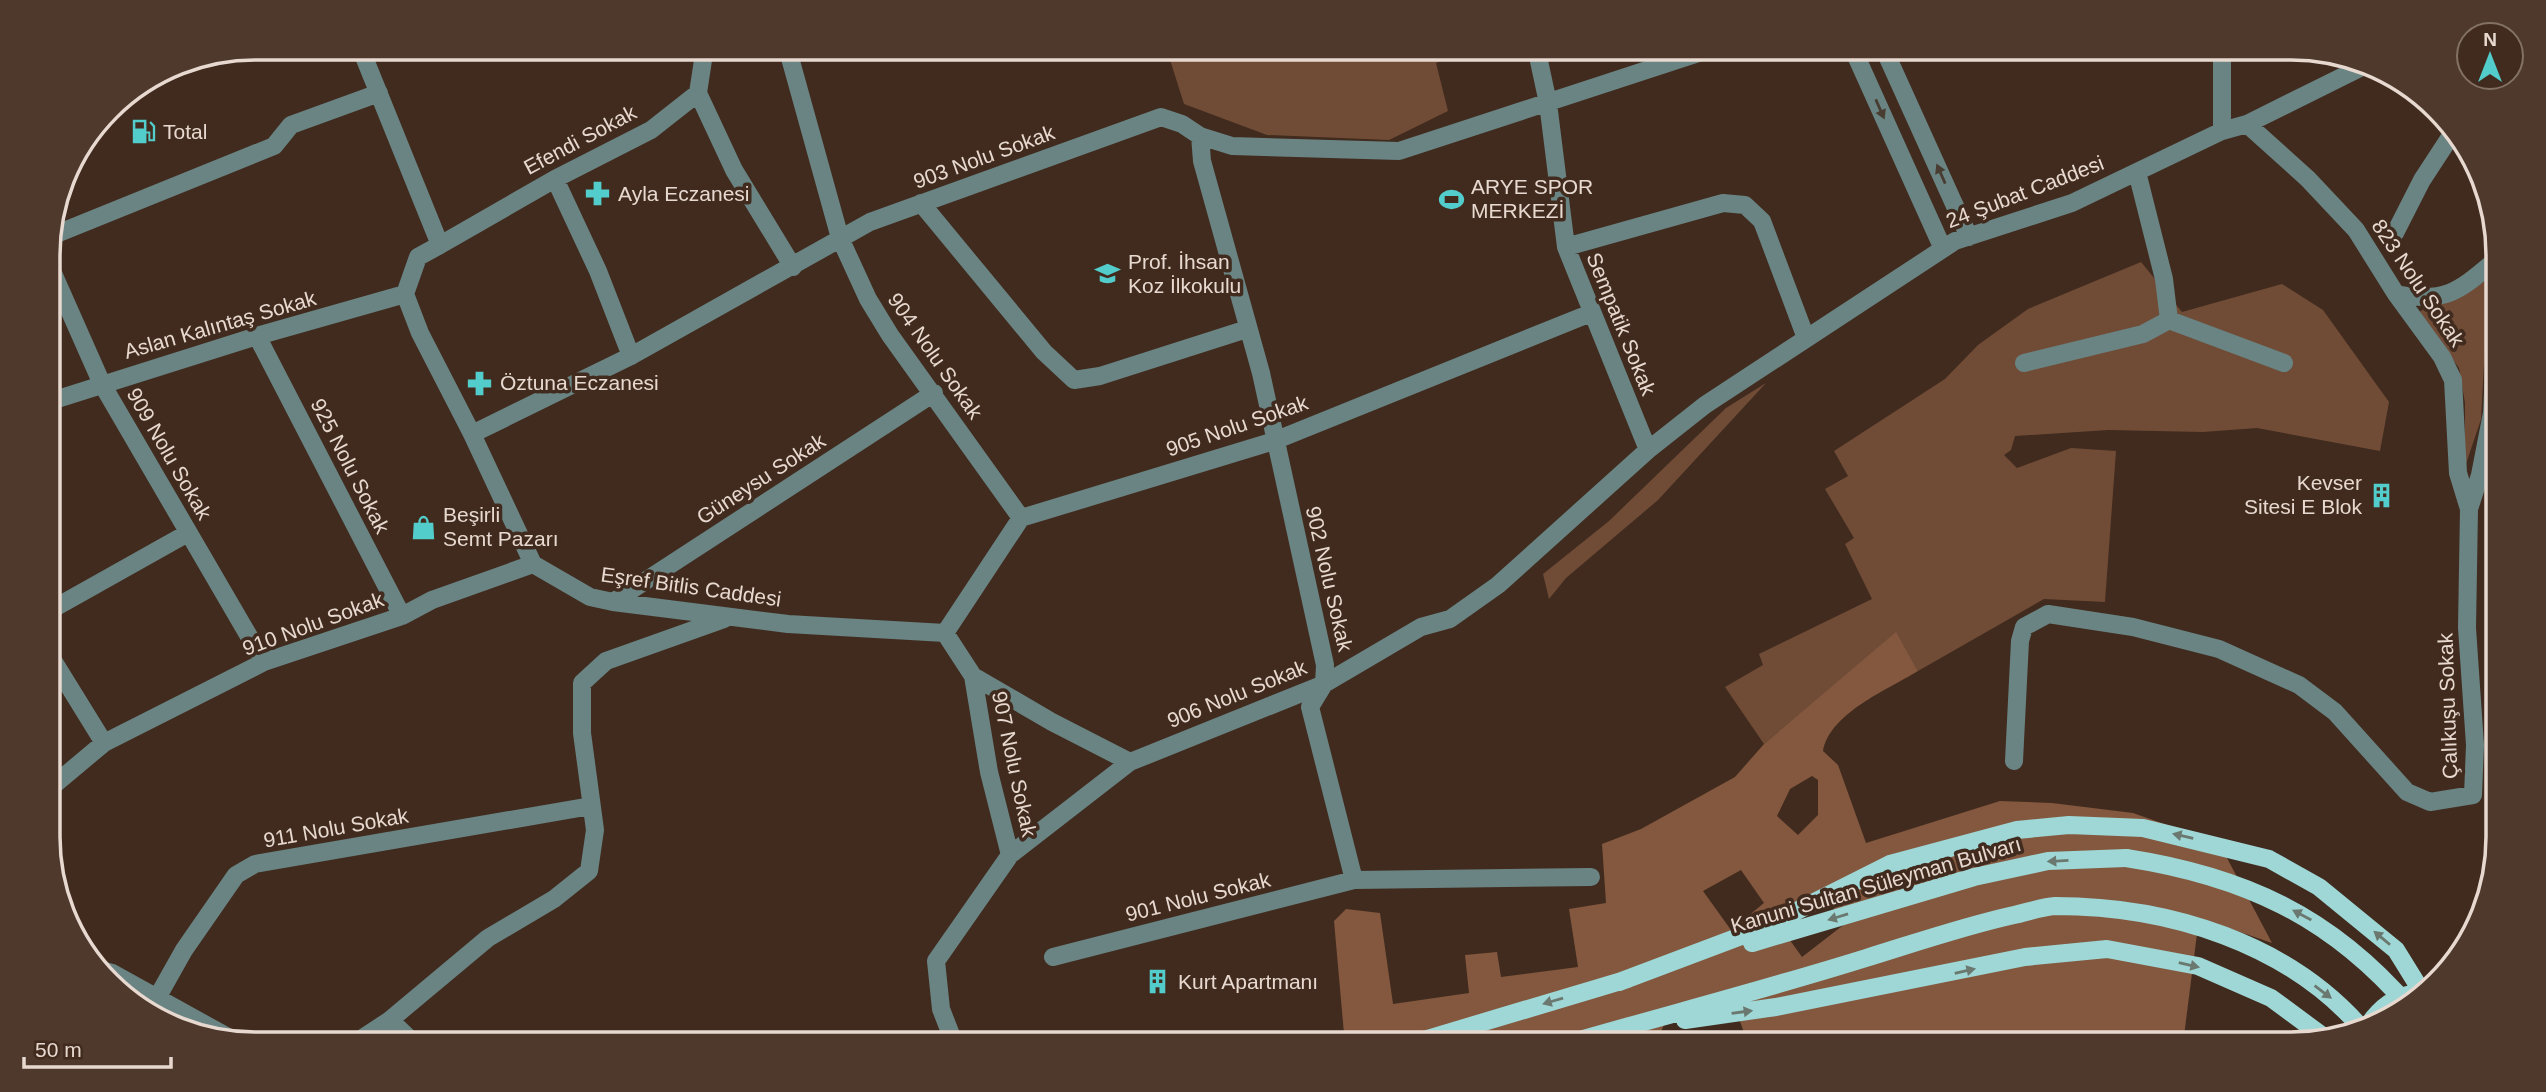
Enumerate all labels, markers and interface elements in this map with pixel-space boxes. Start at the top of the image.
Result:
north arrow [2455,21,2525,91]
text: N [2483,29,2497,50]
one-way arrow [1875,99,1886,120]
street label: Efendi Sokak [520,100,640,179]
fuel station icon: Total [129,118,157,146]
place label: Total [163,120,207,143]
street label: 903 Nolu Sokak [910,120,1058,193]
street label: 24 Şubat Caddesi [1943,151,2107,232]
one-way arrow [1935,164,1946,185]
place label: ARYE SPOR MERKEZİ [1471,175,1593,222]
pharmacy icon: Ayla Eczanesi [584,180,612,208]
place label: Ayla Eczanesi [618,182,750,205]
sports icon: ARYE SPOR MERKEZİ [1437,185,1465,213]
street label: 823 Nolu Sokak [2367,215,2470,351]
street label: Sempatik Sokak [1582,249,1661,399]
place label: Prof. İhsan Koz İlkokulu [1128,250,1241,297]
school or university icon: Prof. İhsan Koz İlkokulu [1094,260,1122,288]
street label: Aslan Kalıntaş Sokak [121,286,319,363]
street label: 904 Nolu Sokak [883,288,988,423]
pharmacy icon: Öztuna Eczanesi [466,369,494,397]
place label: Öztuna Eczanesi [500,371,659,394]
street label: 909 Nolu Sokak [122,384,217,524]
street label: 905 Nolu Sokak [1163,390,1311,461]
street label: 925 Nolu Sokak [307,394,395,537]
street label: Güneysu Sokak [692,428,830,529]
place label: Kevser Sitesi E Blok [2244,471,2362,518]
building icon: Kevser Sitesi E Blok [2368,481,2396,509]
place label: Beşirli Semt Pazarı [443,503,559,550]
street label: 902 Nolu Sokak [1302,504,1357,654]
shop icon: Beşirli Semt Pazarı [409,513,437,541]
street label: Eşref Bitlis Caddesi [599,562,783,611]
street label: 910 Nolu Sokak [239,587,387,660]
street label: Çalıkuşu Sokak [2433,632,2462,779]
street label: 906 Nolu Sokak [1164,655,1310,732]
street label: 907 Nolu Sokak [988,689,1041,839]
street label: 911 Nolu Sokak [262,803,411,852]
one-way arrow [2172,831,2194,842]
street label: Kanuni Sultan Süleyman Bulvarı [1728,832,2024,937]
one-way arrow [2046,856,2068,867]
street label: 901 Nolu Sokak [1123,867,1273,926]
one-way arrow [2292,910,2312,921]
one-way arrow [1827,913,1848,923]
one-way arrow [2373,931,2390,946]
one-way arrow [2179,959,2201,970]
one-way arrow [1954,965,1976,976]
building icon: Kurt Apartmanı [1144,968,1172,996]
place label: Kurt Apartmanı [1178,970,1318,993]
one-way arrow [2314,985,2332,999]
one-way arrow [1542,997,1563,1007]
one-way arrow [1731,1007,1753,1018]
scale bar [24,1026,172,1070]
text: 50 m [35,1038,82,1061]

